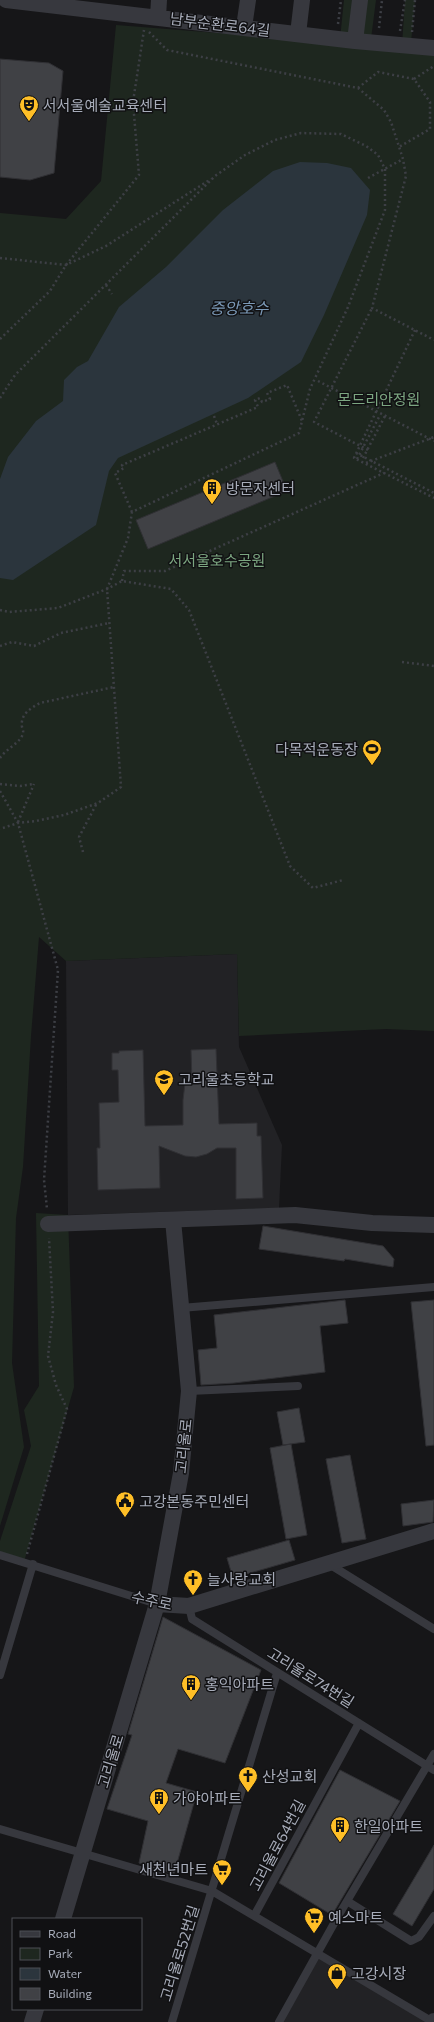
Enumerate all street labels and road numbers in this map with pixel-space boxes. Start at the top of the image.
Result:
street label: 남부순환로64길 [169,9,271,39]
street label: 고리울로 [171,1418,195,1474]
street label: 수주로 [130,1587,174,1613]
street label: 고리울로74번길 [264,1643,358,1711]
street label: 고리울로 [93,1732,127,1790]
street label: 고리울로64번길 [245,1796,309,1894]
street label: 고리울로52번길 [156,1903,202,2003]

